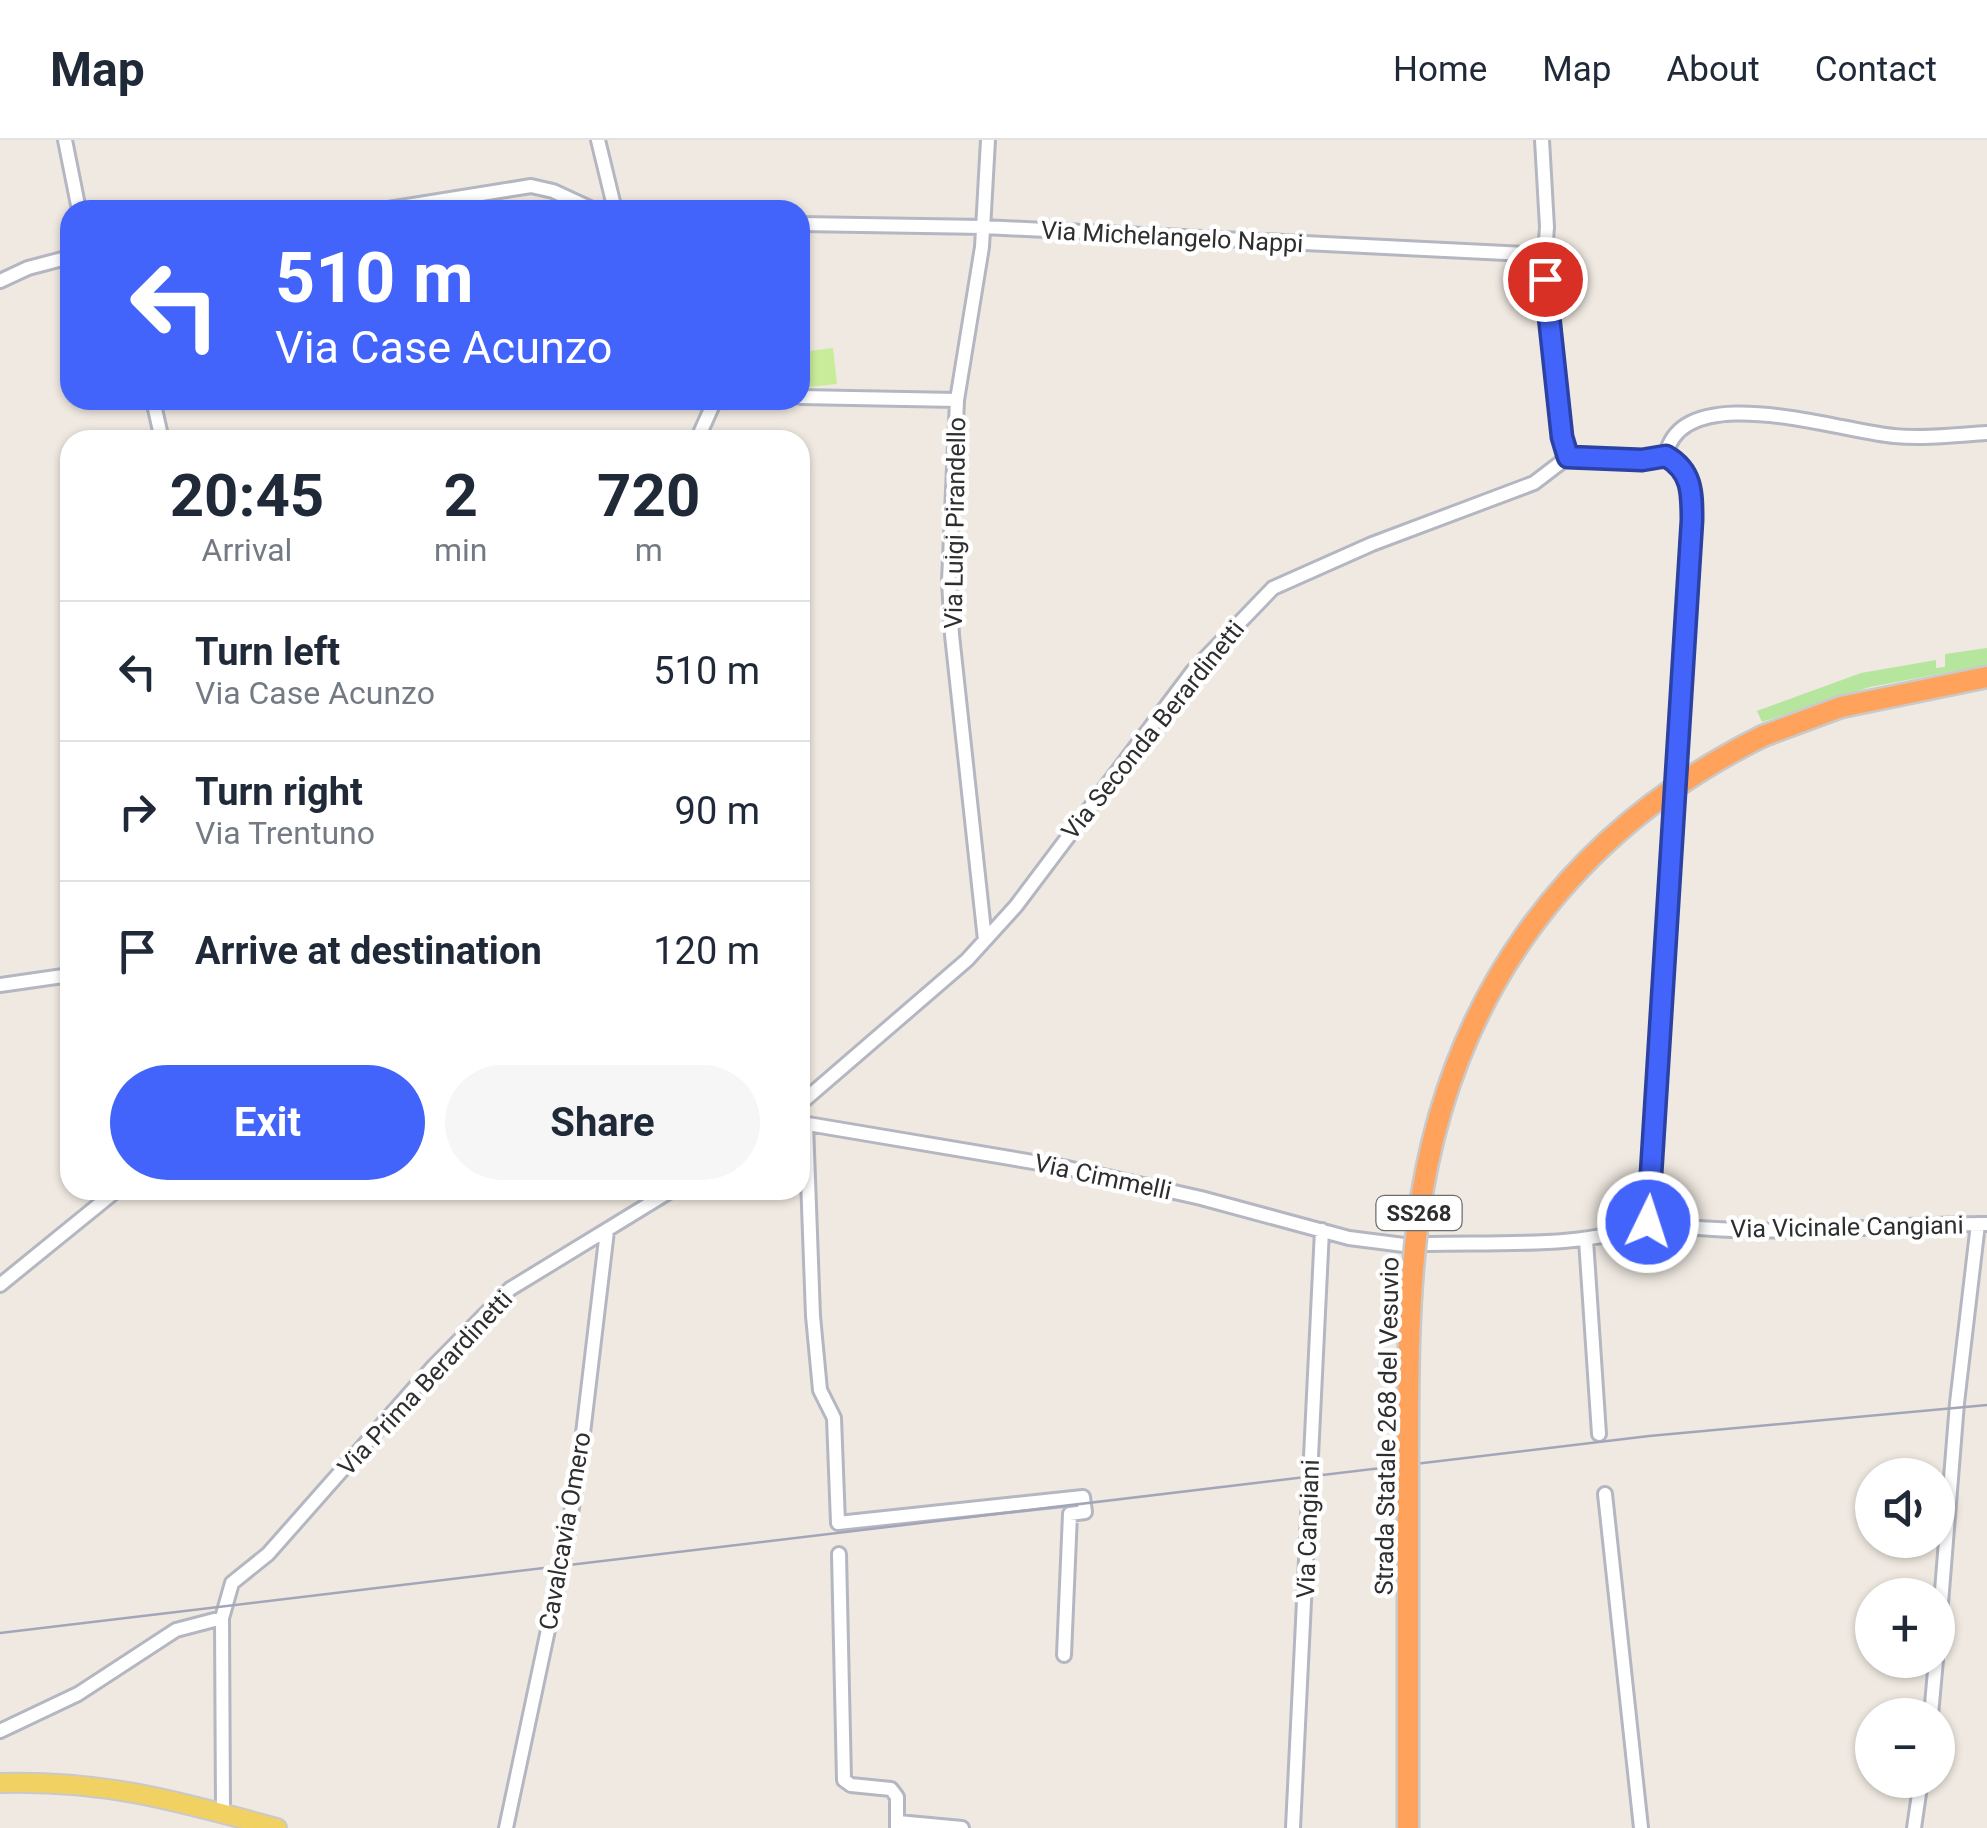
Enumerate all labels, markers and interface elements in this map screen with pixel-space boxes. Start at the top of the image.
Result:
text: Map [50,41,145,98]
text: Home [1393,49,1487,90]
text: Map [1542,49,1611,90]
text: About [1666,49,1760,90]
text: Contact [1815,49,1937,90]
street label: Via Michelangelo Nappi [1040,216,1304,258]
text: 510 m [275,237,474,319]
pin [1503,237,1588,322]
icon: left [110,240,240,370]
icon: arrive [1518,252,1573,307]
text: Via Case Acunzo [275,321,612,374]
street label: Via Luigi Pirandello [939,417,971,629]
text: 20:45 [170,460,324,531]
text: 2 [443,460,478,531]
text: 720 [597,460,700,531]
text: Arrival [202,531,292,569]
text: min [434,531,487,569]
text: m [635,531,663,569]
street label: Via Seconda Berardinetti [1056,615,1250,845]
text: Turn left [195,630,340,674]
icon: left [110,644,165,699]
text: 510 m [653,649,760,693]
text: Via Case Acunzo [195,674,435,712]
text: Turn right [195,770,363,814]
icon: right [110,784,165,839]
text: 90 m [675,789,760,833]
text: Via Trentuno [195,814,375,852]
icon: arrive [110,924,165,979]
text: Arrive at destination [195,929,542,973]
text: 120 m [653,929,760,973]
button: Exit [110,1065,425,1180]
button: Share [445,1065,760,1180]
street label: Via Cimmelli [1032,1148,1174,1206]
position arrow [1596,1170,1700,1274]
road number: SS268 [1376,1196,1462,1230]
street label: Via Vicinale Cangiani [1730,1210,1964,1244]
street label: Strada Statale 268 del Vesuvio [1370,1257,1404,1595]
street label: Via Prima Berardinetti [332,1285,518,1481]
street label: Cavalcavia Omero [533,1430,597,1632]
map controls [1855,1458,1955,1798]
button: sound [1855,1458,1955,1558]
street label: Via Cangiani [1291,1459,1325,1599]
button: + [1855,1578,1955,1678]
button: − [1855,1698,1955,1798]

